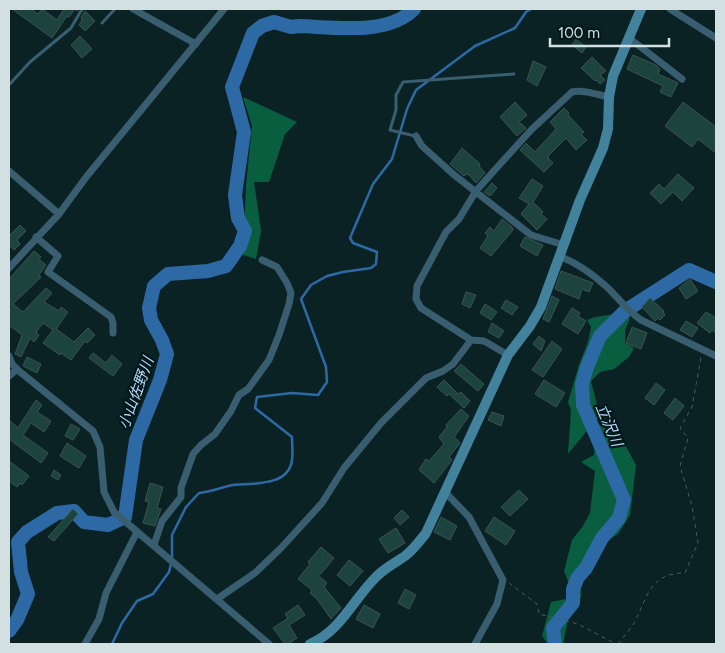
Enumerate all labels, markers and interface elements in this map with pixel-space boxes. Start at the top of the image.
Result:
scale bar [550,15,669,47]
text: 100 m [558,24,600,42]
water label: 小山佐野川 [115,353,158,431]
water label: 立沢川 [592,401,627,451]

